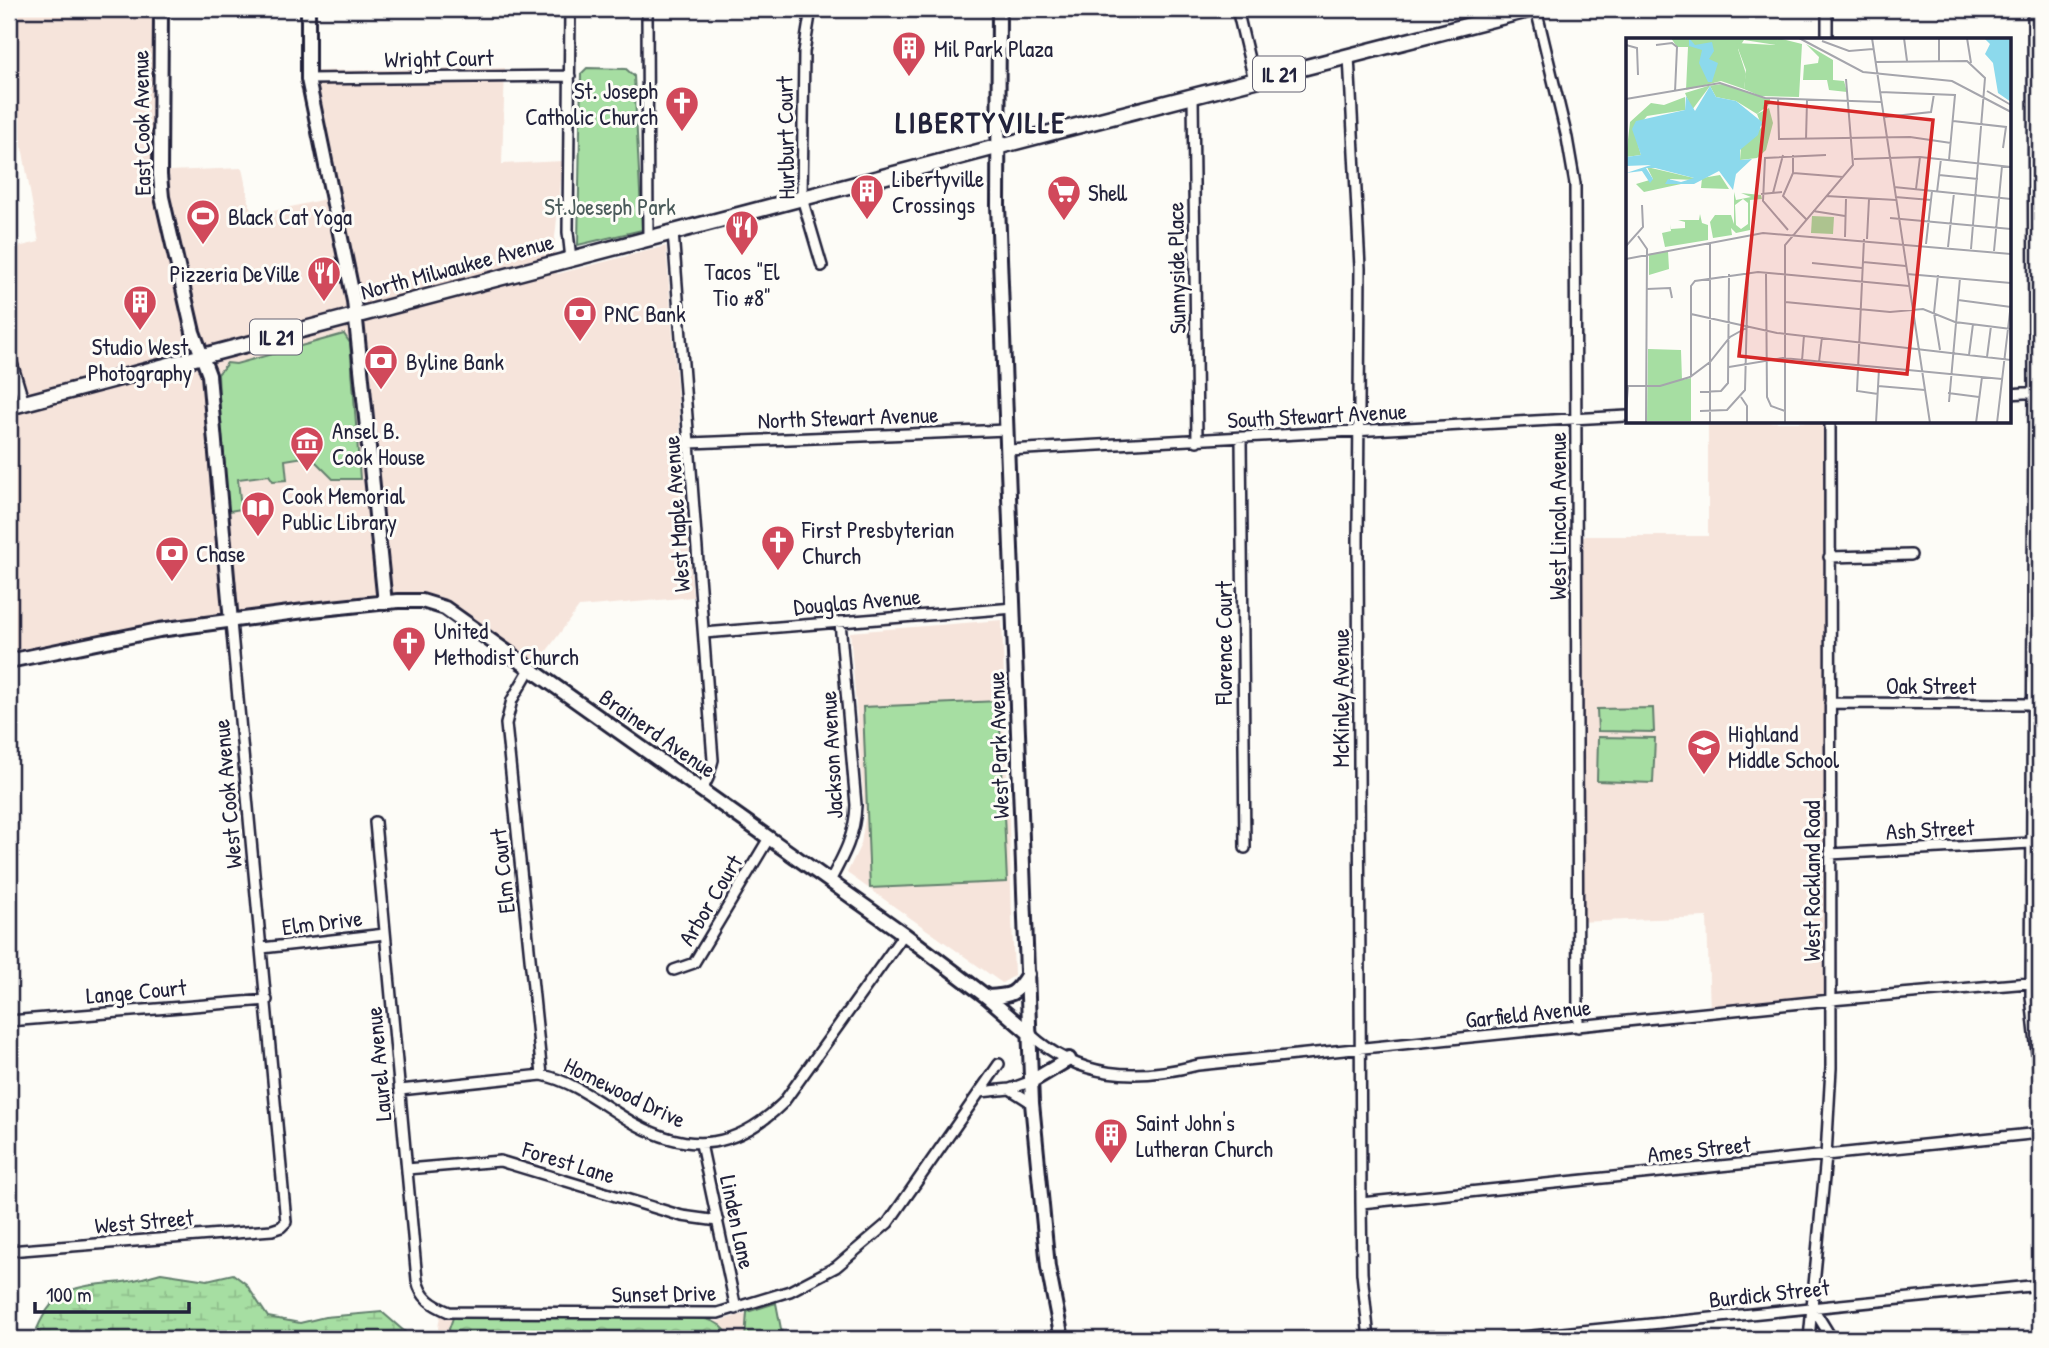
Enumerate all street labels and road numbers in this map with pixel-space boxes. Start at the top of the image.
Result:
street label: Wright Court [384,42,495,74]
street label: East Cook Avenue [124,50,158,196]
road number: IL 21 [1253,56,1305,92]
street label: Hurlburt Court [768,75,802,200]
street label: Sunnyside Place [1159,202,1193,334]
street label: North Milwaukee Avenue [357,225,557,307]
road number: IL 21 [250,320,302,354]
street label: South Stewart Avenue [1227,395,1407,435]
street label: North Stewart Avenue [757,398,939,436]
street label: West Lincoln Avenue [1542,432,1573,600]
street label: West Maple Avenue [655,435,697,593]
street label: Douglas Avenue [792,580,922,622]
street label: Florence Court [1208,580,1239,706]
street label: McKinley Avenue [1325,629,1356,767]
street label: Oak Street [1886,670,1977,701]
street label: West Park Avenue [980,671,1016,819]
street label: Brainerd Avenue [594,681,722,785]
street label: Jackson Avenue [812,690,850,820]
street label: West Cook Avenue [205,718,249,870]
street label: West Rockland Road [1796,800,1827,962]
street label: Ash Street [1885,811,1976,847]
street label: Elm Court [482,826,522,915]
street label: Arbor Court [671,848,750,951]
street label: Elm Drive [280,902,364,942]
street label: Lange Court [85,971,188,1011]
street label: Garfield Avenue [1464,991,1592,1035]
street label: Laurel Avenue [358,1006,398,1122]
street label: Homewood Drive [559,1049,691,1135]
street label: Ames Street [1646,1128,1753,1170]
street label: Forest Lane [518,1133,619,1191]
street label: Linden Lane [713,1172,763,1272]
street label: West Street [93,1201,196,1241]
street label: Burdick Street [1707,1271,1832,1315]
street label: Sunset Drive [611,1277,717,1309]

